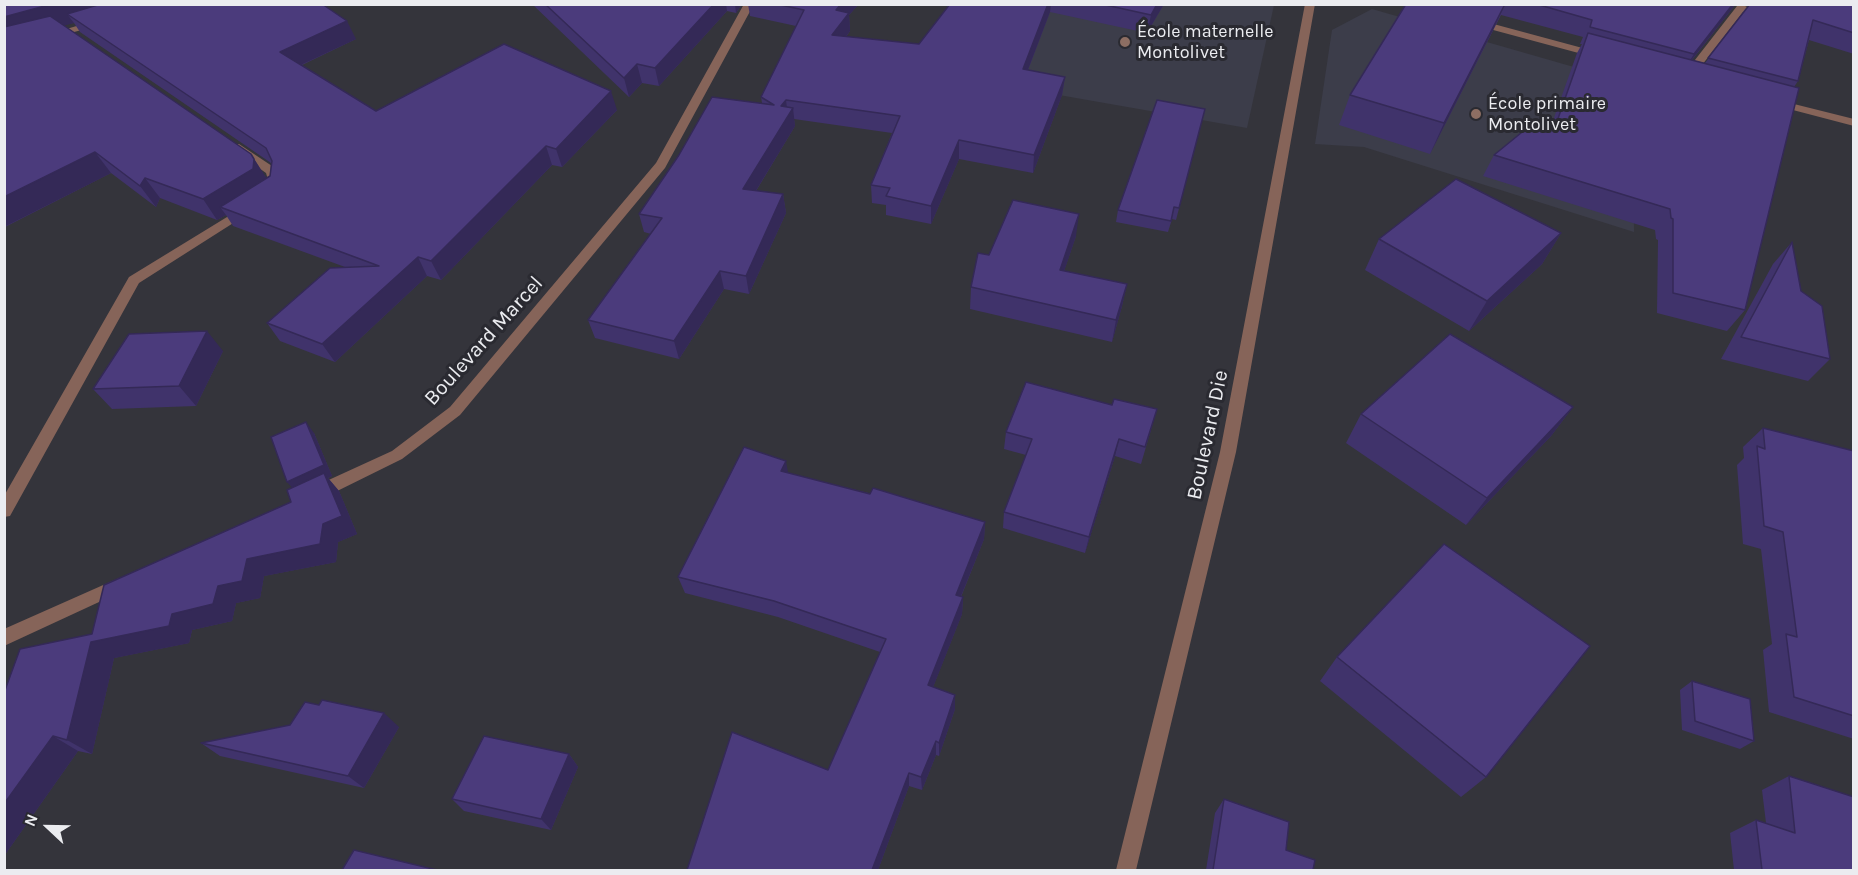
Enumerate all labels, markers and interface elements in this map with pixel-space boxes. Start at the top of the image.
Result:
place label: École maternelle Montolivet [1137,21,1273,63]
marker: École maternelle Montolivet [1118,35,1132,49]
place label: École primaire Montolivet [1488,93,1606,136]
marker: École primaire Montolivet [1469,107,1483,121]
street label: Boulevard Marcel [419,271,549,411]
street label: Boulevard Die [1182,368,1234,502]
north arrow [18,797,78,857]
text: N [20,811,42,829]

